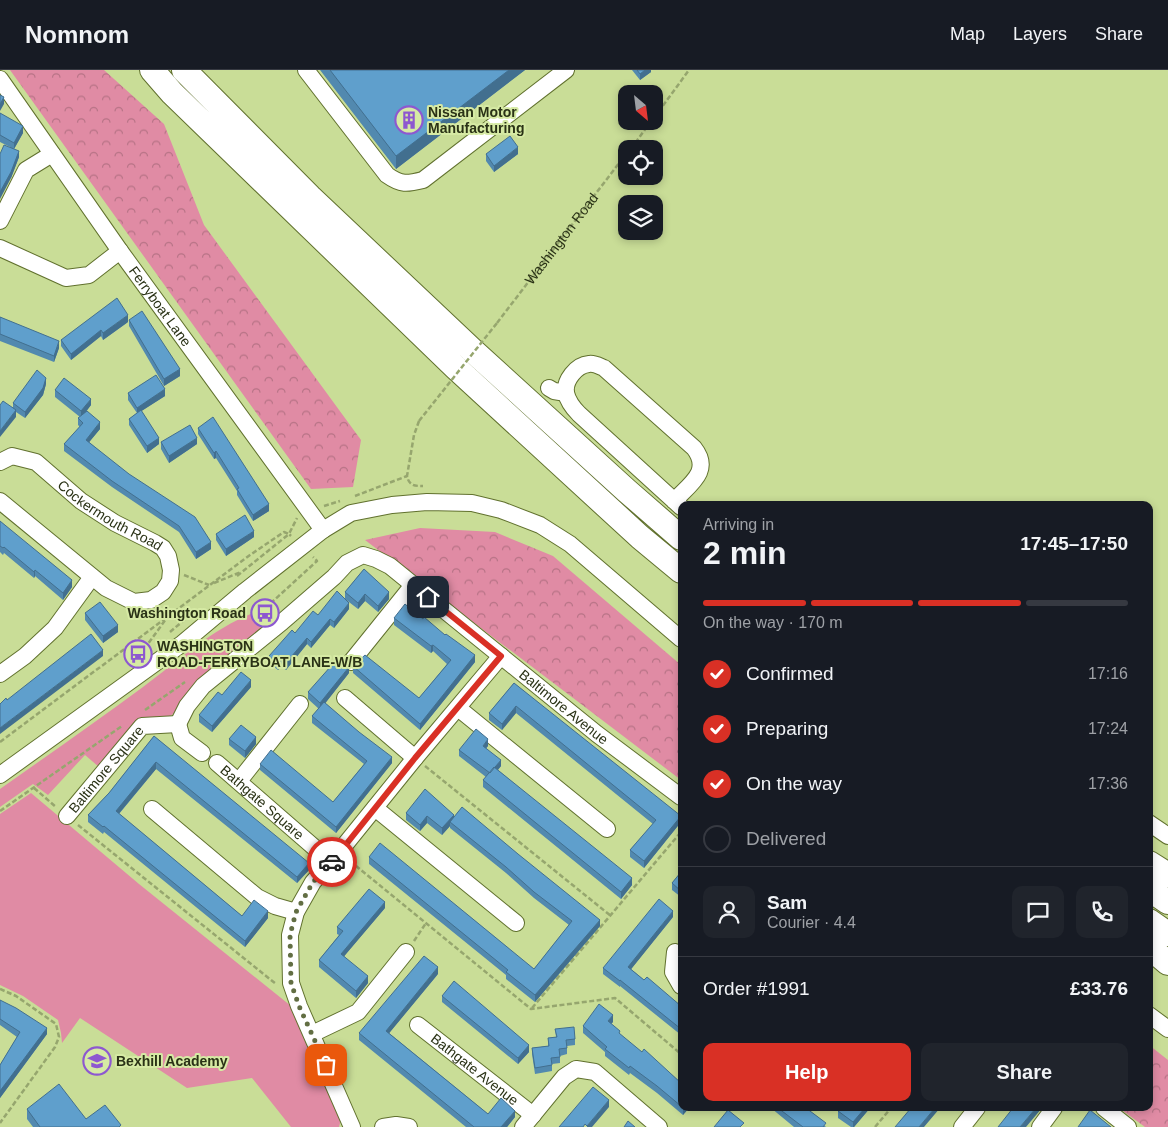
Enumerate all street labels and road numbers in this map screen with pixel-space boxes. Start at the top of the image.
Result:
street label: Washington Road [521,190,601,288]
street label: Ferryboat Lane [126,263,195,350]
street label: Cockermouth Road [55,477,166,554]
street label: Baltimore Avenue [516,666,611,748]
street label: Baltimore Square [65,722,147,816]
street label: Bathgate Square [217,762,307,843]
street label: Bathgate Avenue [428,1030,522,1109]

